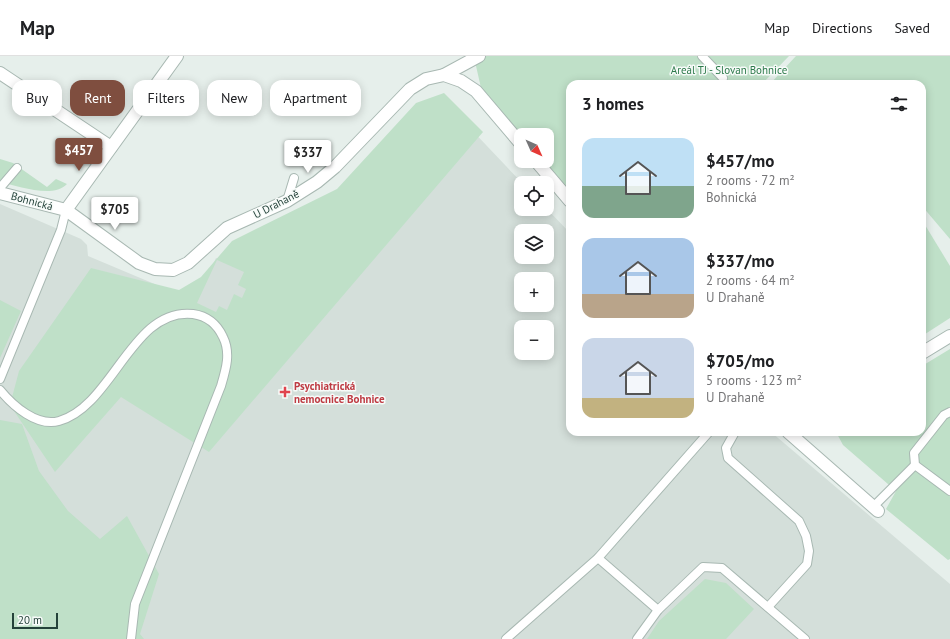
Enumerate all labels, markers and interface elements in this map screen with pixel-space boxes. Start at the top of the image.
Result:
text: Map [20,16,55,40]
text: Map [764,19,790,37]
text: Directions [812,19,872,37]
text: Saved [894,19,930,37]
park label: Areál TJ - Slovan Bohnice [671,63,788,77]
chip: Buy [12,80,62,116]
chip: Rent [70,80,125,116]
chip: Filters [133,80,199,116]
chip: New [207,80,262,116]
chip: Apartment [270,80,361,116]
text: 3 homes [582,93,644,115]
icon: filters [888,93,910,115]
north arrow [514,128,554,168]
map controls [514,128,554,360]
pin: $457 [55,138,103,172]
pin: $337 [284,140,332,174]
text: $457 [64,142,94,159]
text: $337 [293,144,323,161]
text: $457/mo [706,150,774,172]
icon: home [614,154,662,202]
text: 2 rooms · 72 m² [706,172,795,189]
button: locate [514,176,554,216]
street label: U Drahaně [251,186,302,221]
street label: Bohnická [9,189,55,213]
text: Bohnická [706,189,757,206]
pin: $705 [91,197,139,231]
text: $705 [100,201,130,218]
button: layers [514,224,554,264]
text: $337/mo [706,250,774,272]
icon: home [614,254,662,302]
button: + [514,272,554,312]
text: 2 rooms · 64 m² [706,272,795,289]
text: U Drahaně [706,289,765,306]
button: − [514,320,554,360]
text: $705/mo [706,350,774,372]
icon: home [614,354,662,402]
text: 5 rooms · 123 m² [706,372,802,389]
place label: Psychiatrická nemocnice Bohnice [294,379,385,406]
marker: Psychiatrická nemocnice Bohnice [279,386,291,398]
text: U Drahaně [706,389,765,406]
scale bar [12,611,58,630]
text: 20 m [18,613,42,627]

